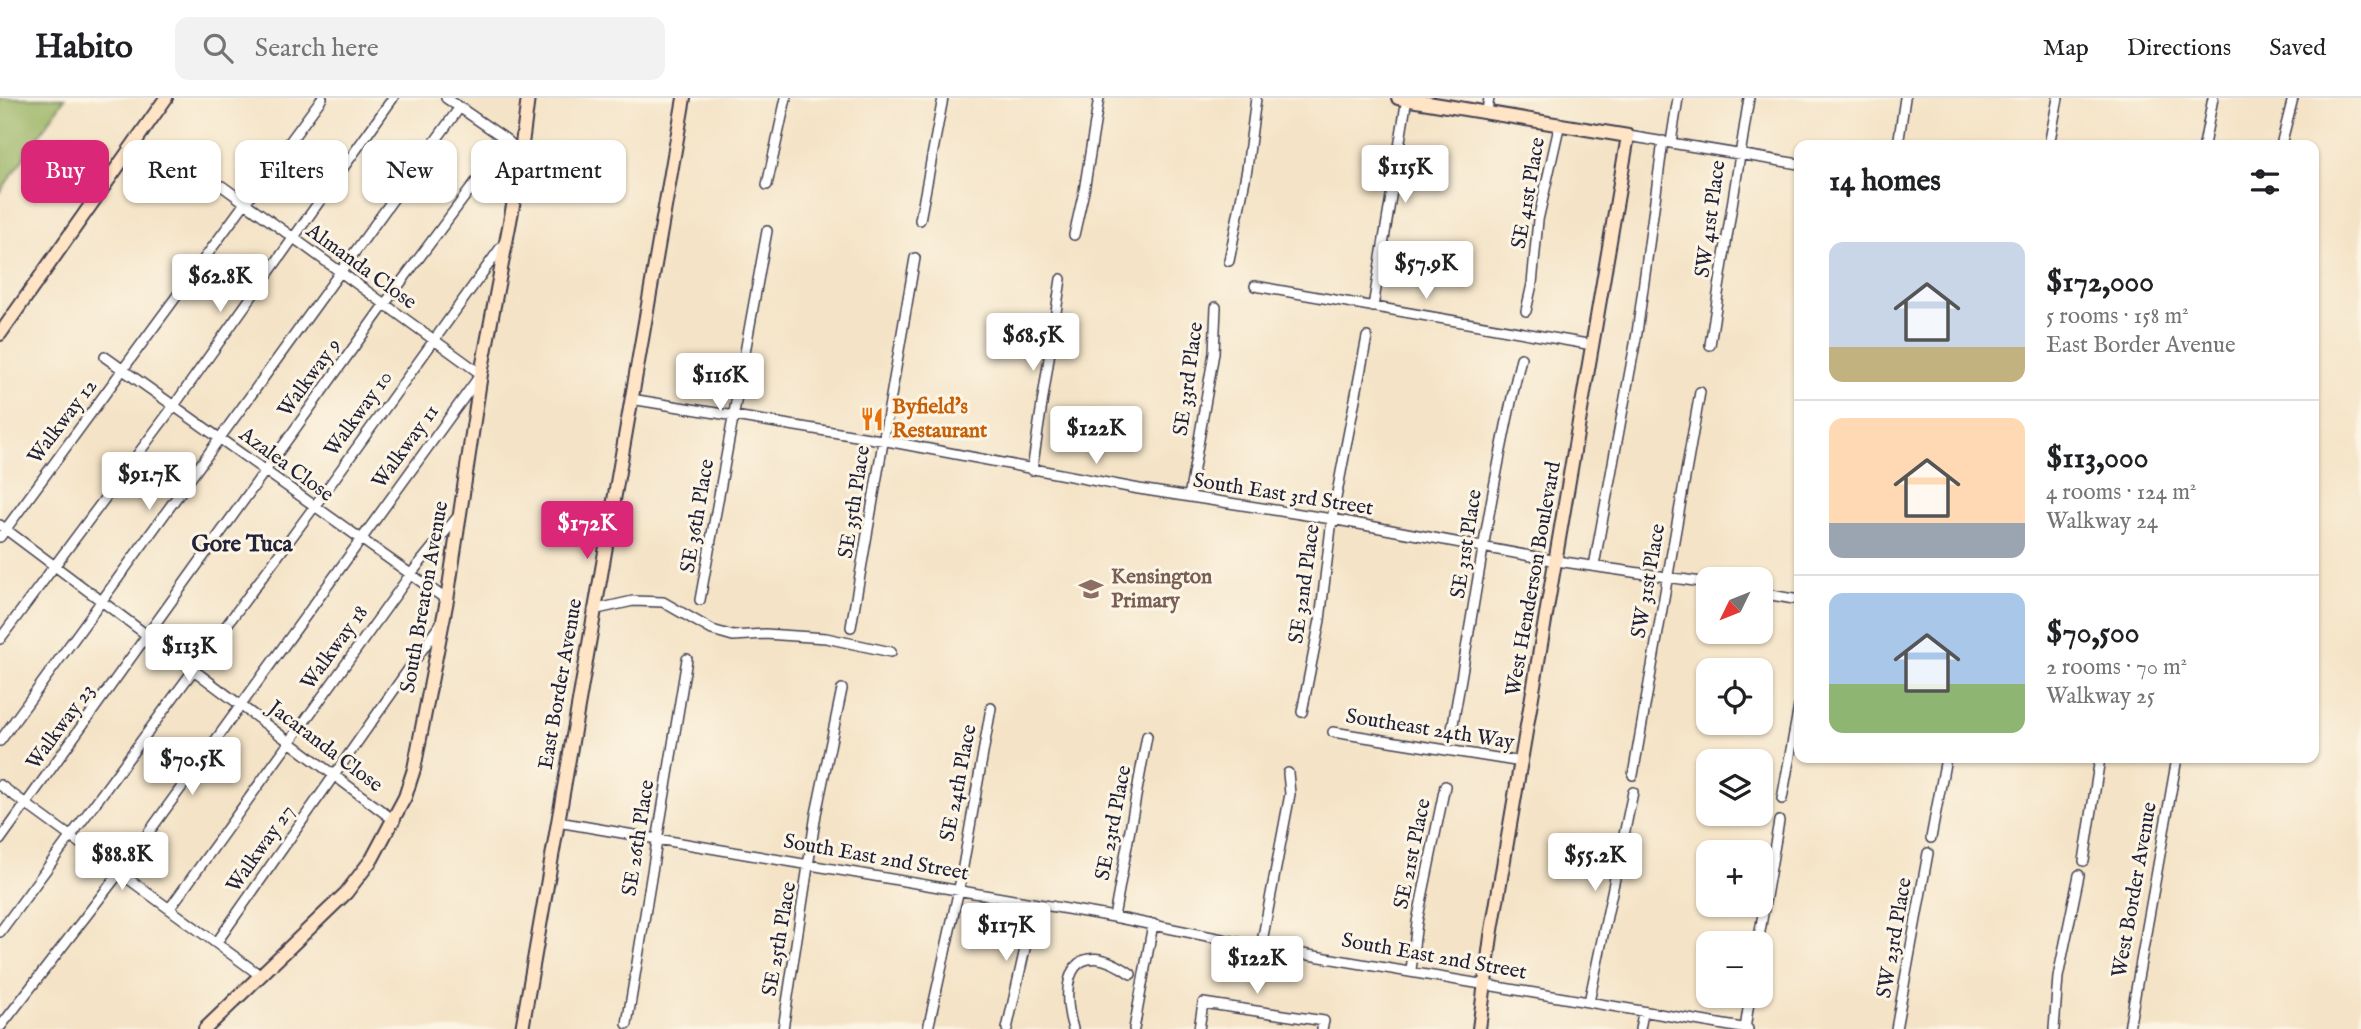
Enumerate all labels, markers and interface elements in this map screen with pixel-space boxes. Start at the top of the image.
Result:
search box [175,17,665,80]
text: Habito [35,27,133,69]
icon: search [199,29,237,67]
text: Search here [255,32,379,65]
text: Map [2043,33,2089,64]
text: Directions [2127,33,2231,64]
text: Saved [2269,33,2326,64]
street label: SE 41st Place [1506,135,1552,251]
chip: Buy [21,140,109,203]
chip: Rent [123,140,221,203]
chip: Filters [235,140,348,203]
chip: New [362,140,457,203]
chip: Apartment [471,140,626,203]
pin: $115K [1356,146,1454,205]
text: $115K [1378,153,1432,182]
street label: SW 41st Place [1689,158,1733,279]
text: 14 homes [1829,163,1941,201]
icon: filters [2246,163,2284,201]
street label: Almanda Close [300,217,422,316]
pin: $57.9K [1369,242,1483,301]
text: $57.9K [1394,249,1458,278]
pin: $62.8K [163,254,277,314]
text: $62.8K [188,262,252,291]
text: $172,000 [2046,264,2154,302]
icon: home [1885,270,1969,354]
text: 5 rooms · 158 m² [2046,302,2189,331]
pin: $68.5K [976,314,1090,373]
street label: SE 33rd Place [1168,320,1210,438]
text: $68.5K [1002,321,1064,350]
text: East Border Avenue [2046,331,2235,360]
street label: Walkway 9 [272,333,348,423]
pin: $116K [671,354,769,413]
text: $116K [692,361,748,390]
street label: Walkway 10 [319,366,399,462]
street label: Walkway 12 [22,374,104,470]
place label: Byfield's Restaurant [892,394,988,445]
street label: Walkway 11 [366,399,446,495]
restaurant icon: Byfield's Restaurant [858,405,886,433]
pin: $122K [1047,406,1145,466]
text: $122K [1066,414,1126,443]
street label: Azalea Close [232,421,339,509]
text: $113,000 [2046,440,2148,478]
street label: SE 35th Place [833,443,877,560]
icon: home [1885,446,1969,530]
pin: $91.7K [92,452,206,512]
street label: SE 36th Place [675,457,721,575]
street label: West Henderson Boulevard [1500,459,1568,698]
text: $91.7K [118,460,180,489]
street label: South East 3rd Street [1191,467,1375,523]
text: 4 rooms · 124 m² [2046,478,2196,507]
street label: SE 31st Place [1445,487,1489,601]
street label: South Breaton Avenue [395,499,455,695]
pin: $172K [538,502,636,561]
text: Walkway 24 [2046,507,2158,536]
text: $172K [557,509,617,538]
street label: SW 31st Place [1626,521,1672,640]
street label: SE 32nd Place [1283,522,1327,645]
district label: Gore Tuca [191,530,294,559]
place label: Kensington Primary [1111,564,1212,615]
north arrow [1696,567,1773,644]
map controls [1696,567,1773,1008]
school or university icon: Kensington Primary [1077,575,1105,603]
street label: East Border Avenue [533,596,589,772]
street label: Walkway 18 [295,600,375,696]
text: $70,500 [2046,615,2140,653]
icon: home [1885,621,1969,705]
pin: $113K [140,624,238,684]
text: $113K [161,632,217,661]
text: 2 rooms · 70 m² [2046,653,2187,682]
button: locate [1696,658,1773,735]
street label: Walkway 23 [21,679,101,775]
text: Walkway 25 [2046,682,2155,711]
street label: Jacaranda Close [261,694,388,799]
street label: Southeast 24th Way [1344,703,1517,757]
street label: SE 24th Place [934,722,984,844]
pin: $70.5K [135,738,249,797]
text: $70.5K [160,745,224,774]
button: layers [1696,749,1773,826]
street label: SE 23rd Place [1090,763,1138,883]
street label: SE 26th Place [616,778,662,898]
street label: SE 21st Place [1388,796,1438,912]
street label: Walkway 27 [221,800,301,898]
street label: West Border Avenue [2106,800,2164,980]
street label: South East 2nd Street [781,828,971,888]
pin: $88.8K [65,832,179,892]
pin: $55.2K [1538,834,1652,893]
text: $88.8K [91,840,153,869]
button: + [1696,840,1773,917]
text: $55.2K [1564,841,1626,870]
street label: SW 23rd Place [1871,875,1919,1001]
street label: SE 25th Place [757,879,803,998]
pin: $117K [957,904,1055,963]
text: $117K [977,911,1035,940]
street label: South East 2nd Street [1339,927,1529,987]
button: − [1696,931,1773,1008]
pin: $122K [1208,936,1306,996]
text: $122K [1227,944,1287,973]

